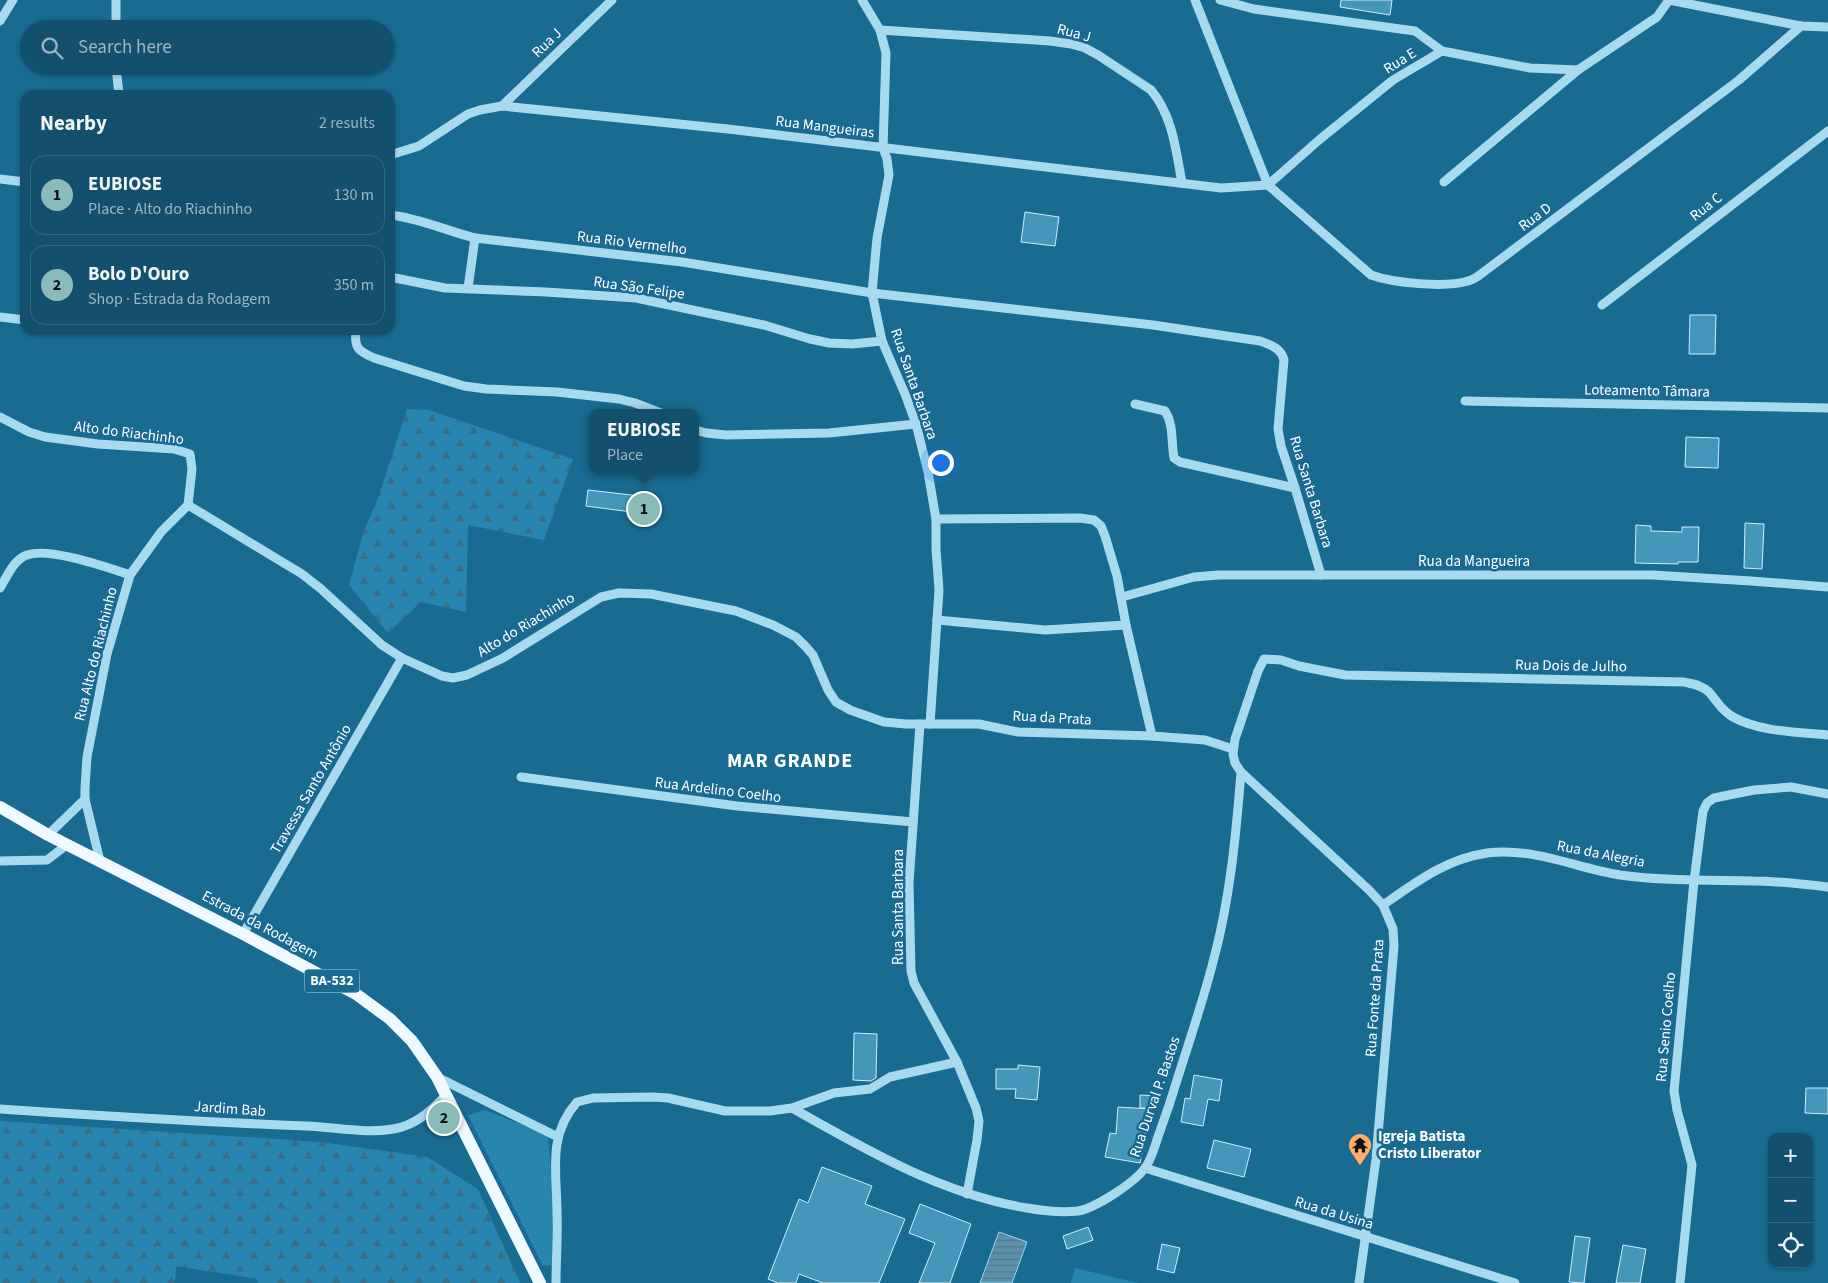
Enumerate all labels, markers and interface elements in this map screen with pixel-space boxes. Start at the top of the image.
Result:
street label: Rua J [1055,18,1093,48]
search box [20,20,395,75]
street label: Rua J [527,23,567,63]
icon: search [38,34,66,62]
text: Search here [78,34,172,61]
street label: Rua E [1380,43,1421,79]
text: Nearby [40,108,107,138]
street label: Rua Mangueiras [774,111,876,143]
text: 2 results [319,112,375,134]
text: EUBIOSE [88,171,162,198]
text: 1 [53,184,61,206]
text: 130 m [334,184,374,206]
street label: Rua C [1685,187,1727,226]
text: Place · Alto do Riachinho [88,198,252,220]
street label: Rua D [1514,198,1556,236]
street label: Rua Rio Vermelho [576,226,688,260]
text: Bolo D'Ouro [88,261,189,288]
street label: Rua São Felipe [592,271,686,305]
text: 2 [53,274,61,296]
text: 350 m [334,274,374,296]
text: Shop · Estrada da Rodagem [88,288,271,310]
street label: Rua Santa Barbara [885,326,943,442]
street label: Loteamento Tâmara [1584,379,1710,403]
popup [589,409,699,474]
street label: Alto do Riachinho [73,416,185,450]
text: EUBIOSE [607,417,681,444]
street label: Rua Santa Barbara [1284,433,1338,551]
text: Place [607,444,643,466]
your location [928,450,954,476]
pin: 1 [628,490,660,528]
street label: Rua da Mangueira [1418,551,1530,572]
street label: Rua Alto do Riachinho [69,585,123,723]
street label: Alto do Riachinho [473,588,579,662]
street label: Rua Dois de Julho [1515,655,1627,677]
street label: Rua da Prata [1012,705,1092,731]
street label: Travessa Santo Antônio [265,720,357,858]
district label: MAR GRANDE [727,747,853,775]
street label: Rua Ardelino Coelho [654,772,782,808]
street label: Rua da Alegria [1555,835,1647,873]
street label: Rua Santa Barbara [888,849,909,965]
street label: Estrada da Rodagem [198,885,322,965]
street label: Rua Fonte da Prata [1360,938,1390,1058]
road number: BA-532 [304,969,360,992]
street label: Rua Senio Coelho [1651,971,1681,1083]
street label: Rua Durval P. Bastos [1124,1034,1186,1160]
street label: Jardim Bab [193,1096,267,1122]
pin: 2 [428,1099,460,1137]
place label: Igreja Batista Cristo Liberator [1378,1126,1481,1164]
temple icon: Igreja Batista Cristo Liberator [1347,1132,1373,1166]
map controls [1768,1133,1813,1268]
button: + [1768,1133,1813,1178]
button: − [1768,1178,1813,1223]
street label: Rua da Usina [1292,1191,1376,1235]
button: locate [1768,1223,1813,1268]

